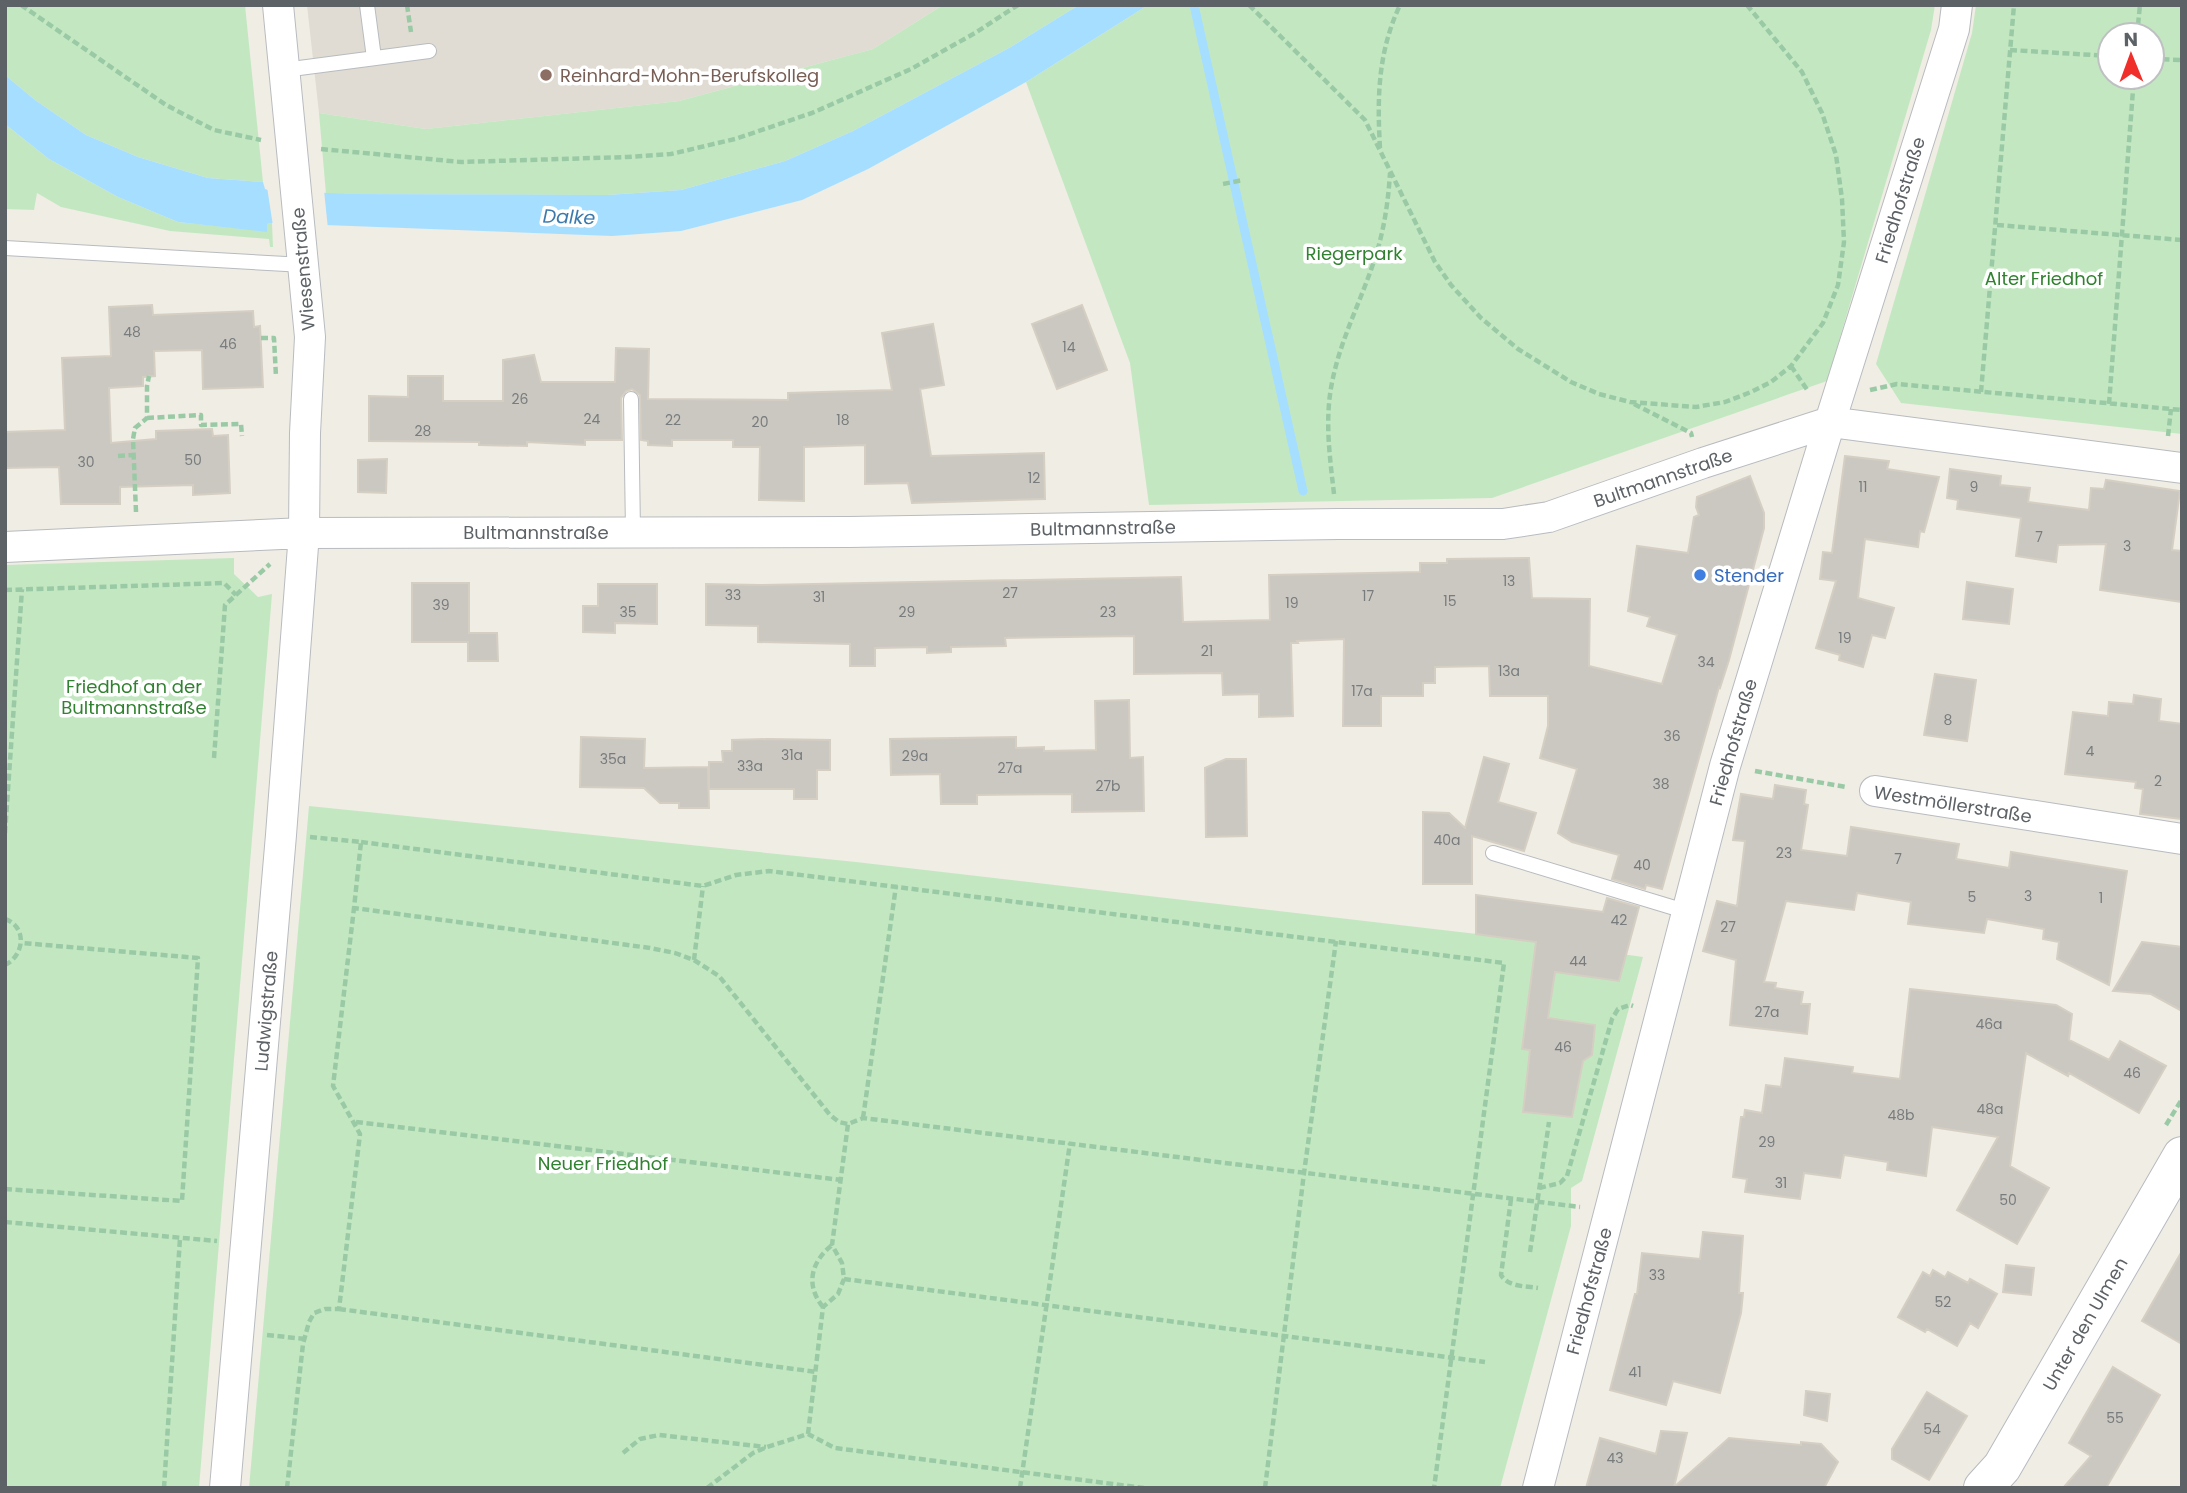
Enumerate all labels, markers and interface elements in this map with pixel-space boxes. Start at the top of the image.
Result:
north arrow [2096,21,2166,91]
text: N [2123,26,2138,53]
place label: Reinhard-Mohn-Berufskolleg [560,63,819,88]
marker: Reinhard-Mohn-Berufskolleg [538,67,554,83]
street label: Friedhofstraße [1869,134,1931,266]
water label: Dalke [542,203,596,231]
street label: Wiesenstraße [285,206,321,332]
park label: Riegerpark [1306,241,1403,266]
park label: Alter Friedhof [1985,266,2103,291]
house number: 48 [123,322,141,342]
house number: 46 [219,334,237,354]
house number: 14 [1062,337,1076,357]
house number: 26 [512,389,529,409]
house number: 24 [584,409,601,429]
house number: 22 [665,410,681,430]
house number: 18 [836,410,850,430]
house number: 20 [752,412,768,432]
house number: 28 [415,421,432,441]
street label: Bultmannstraße [1590,442,1736,514]
house number: 50 [184,450,202,470]
house number: 30 [77,452,95,472]
house number: 12 [1028,468,1040,488]
house number: 11 [1859,477,1867,497]
house number: 9 [1970,477,1978,497]
street label: Bultmannstraße [1030,514,1176,542]
street label: Bultmannstraße [463,520,609,545]
house number: 7 [2035,527,2043,547]
house number: 3 [2123,536,2131,556]
place label: Stender [1714,563,1784,588]
marker: Stender [1692,567,1708,583]
house number: 13 [1503,571,1515,591]
house number: 27 [1002,583,1018,603]
house number: 33 [725,585,741,605]
house number: 17 [1362,586,1374,606]
house number: 31 [813,587,825,607]
house number: 15 [1443,591,1457,611]
house number: 19 [1285,593,1299,613]
house number: 39 [432,595,450,615]
house number: 35 [619,602,637,622]
house number: 29 [899,602,915,622]
house number: 23 [1100,602,1116,622]
house number: 19 [1838,628,1852,648]
house number: 21 [1201,641,1213,661]
house number: 34 [1697,652,1715,672]
house number: 13a [1498,661,1520,681]
park label: Friedhof an der Bultmannstraße [61,674,207,720]
street label: Friedhofstraße [1703,676,1763,808]
house number: 17a [1351,681,1373,701]
house number: 8 [1944,710,1953,730]
house number: 36 [1663,726,1681,746]
house number: 4 [2086,741,2095,761]
house number: 31a [781,745,803,765]
house number: 29a [902,746,928,766]
house number: 35a [600,749,626,769]
house number: 33a [737,756,763,776]
house number: 27a [997,758,1023,778]
house number: 2 [2154,771,2162,791]
house number: 38 [1652,774,1670,794]
house number: 27b [1095,776,1121,796]
street label: Westmöllerstraße [1872,779,2034,829]
house number: 40a [1433,830,1461,850]
house number: 23 [1776,843,1792,863]
house number: 7 [1894,849,1902,869]
house number: 40 [1633,855,1651,875]
house number: 3 [2024,886,2032,906]
house number: 5 [1968,887,1976,907]
house number: 1 [2099,888,2103,908]
house number: 42 [1611,910,1627,930]
house number: 27 [1720,917,1736,937]
street label: Ludwigstraße [248,950,284,1072]
house number: 44 [1569,951,1587,971]
house number: 27a [1754,1002,1780,1022]
house number: 46a [1975,1014,2003,1034]
house number: 46 [1554,1037,1572,1057]
house number: 46 [2123,1063,2141,1083]
house number: 48a [1976,1099,2004,1119]
house number: 48b [1887,1105,1915,1125]
house number: 29 [1759,1132,1775,1152]
park label: Neuer Friedhof [538,1151,668,1176]
house number: 31 [1775,1173,1787,1193]
house number: 50 [1999,1190,2017,1210]
street label: Friedhofstraße [1560,1225,1618,1357]
street label: Unter den Ulmen [2037,1253,2133,1395]
house number: 33 [1649,1265,1665,1285]
house number: 52 [1935,1292,1951,1312]
house number: 41 [1628,1362,1642,1382]
house number: 55 [2106,1408,2124,1428]
house number: 54 [1923,1419,1941,1439]
house number: 43 [1606,1448,1624,1468]

